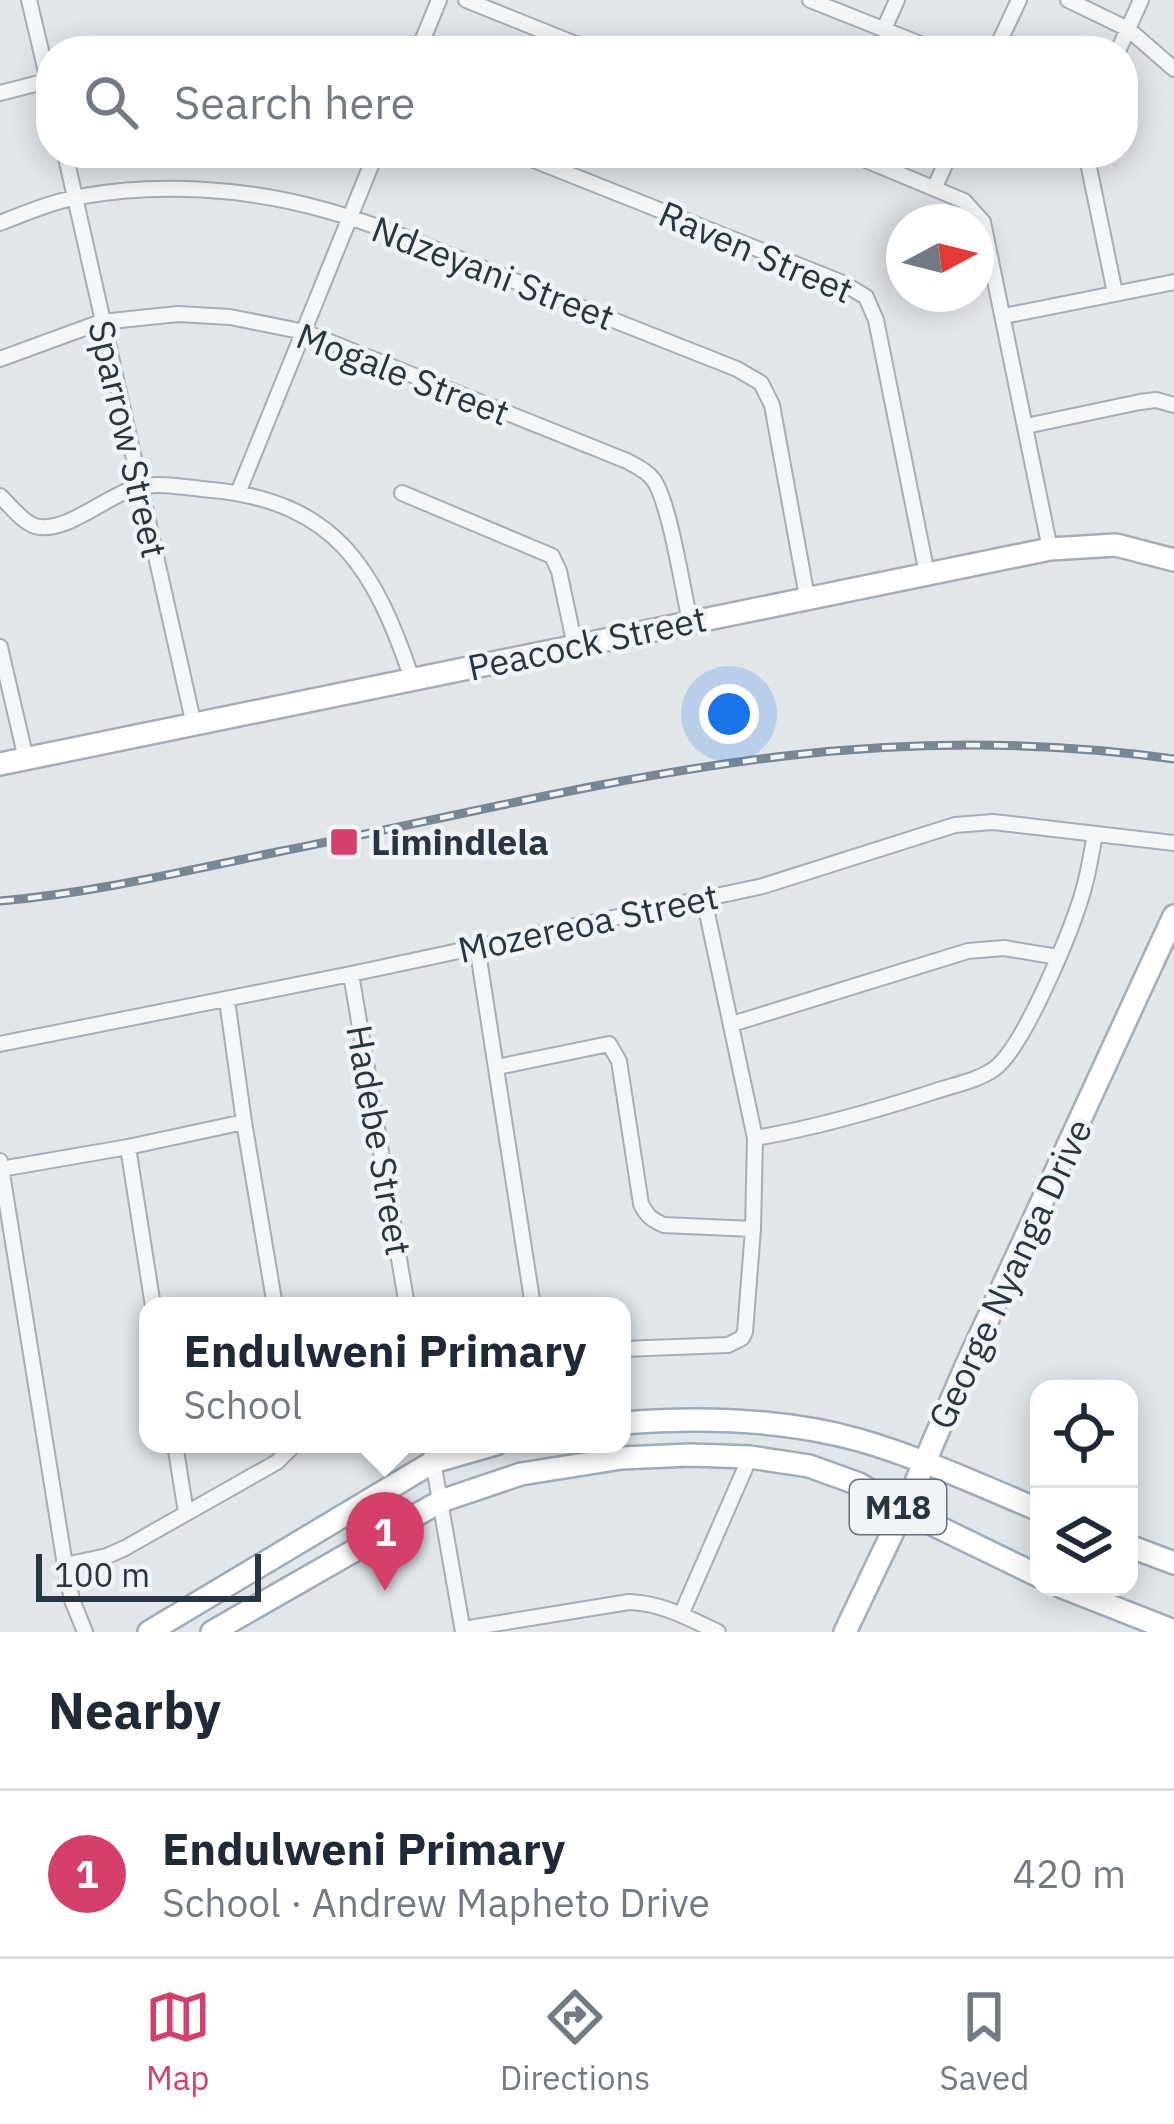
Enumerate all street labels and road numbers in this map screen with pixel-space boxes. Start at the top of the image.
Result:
street label: Raven Street [652,190,860,314]
street label: Ndzeyani Street [365,205,621,340]
street label: Mogale Street [290,311,516,436]
street label: Sparrow Street [78,316,179,562]
street label: Peacock Street [463,594,710,691]
street label: Mozereoa Street [454,872,722,973]
street label: Hadebe Street [336,1021,423,1259]
street label: George Nyanga Drive [917,1111,1102,1436]
road number: M18 [850,1480,946,1534]

